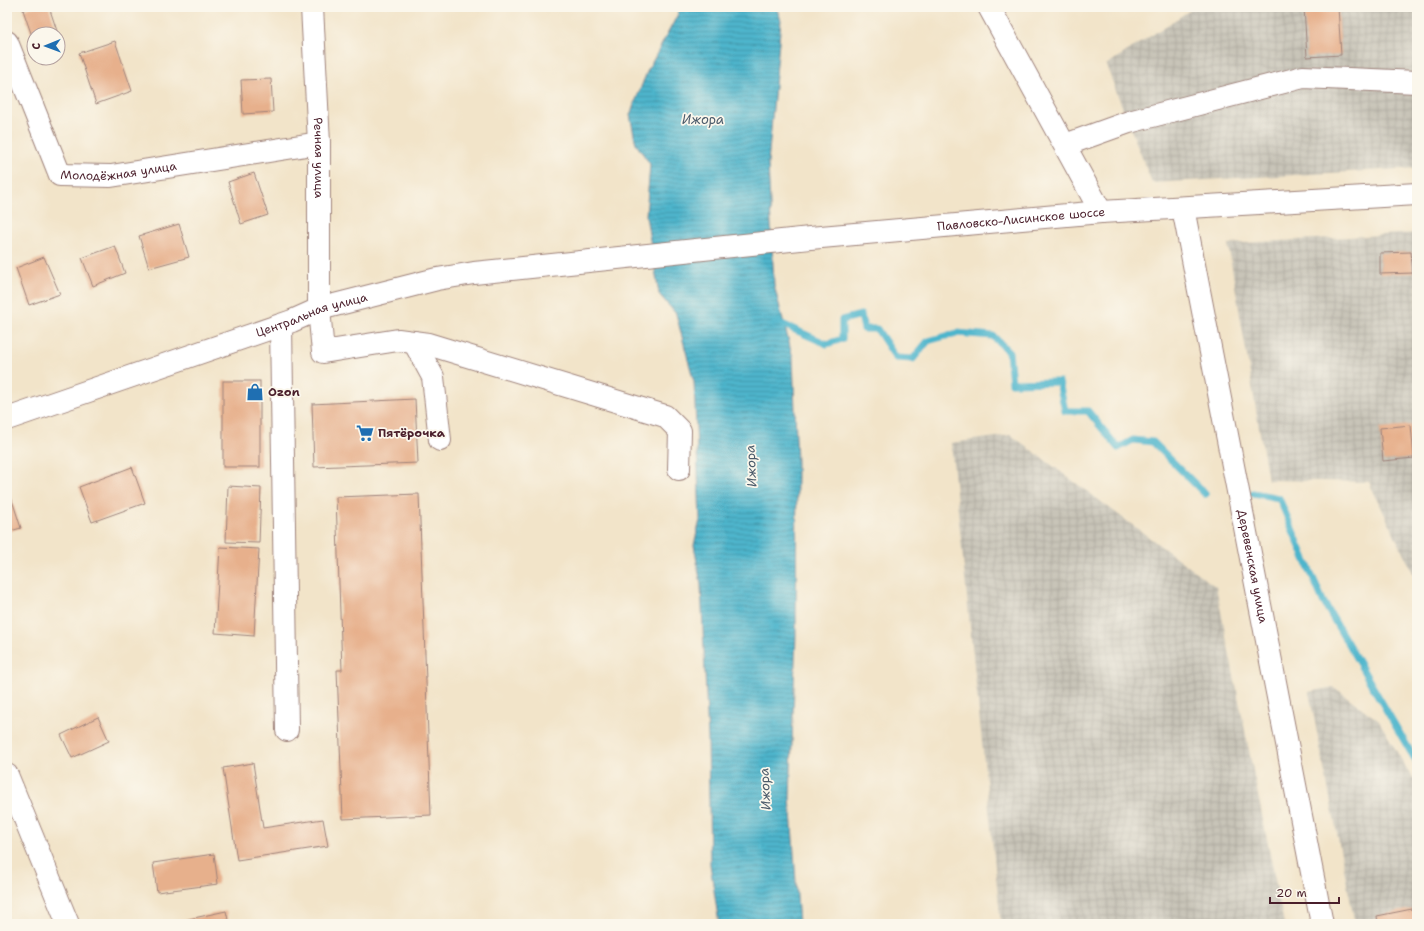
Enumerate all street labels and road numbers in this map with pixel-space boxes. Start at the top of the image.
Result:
street label: Речная улица [310,117,327,199]
street label: Молодёжная улица [60,158,178,185]
street label: Павловско-Лисинское шоссе [936,204,1106,235]
street label: Центральная улица [254,289,369,341]
street label: Деревенская улица [1234,508,1272,625]

